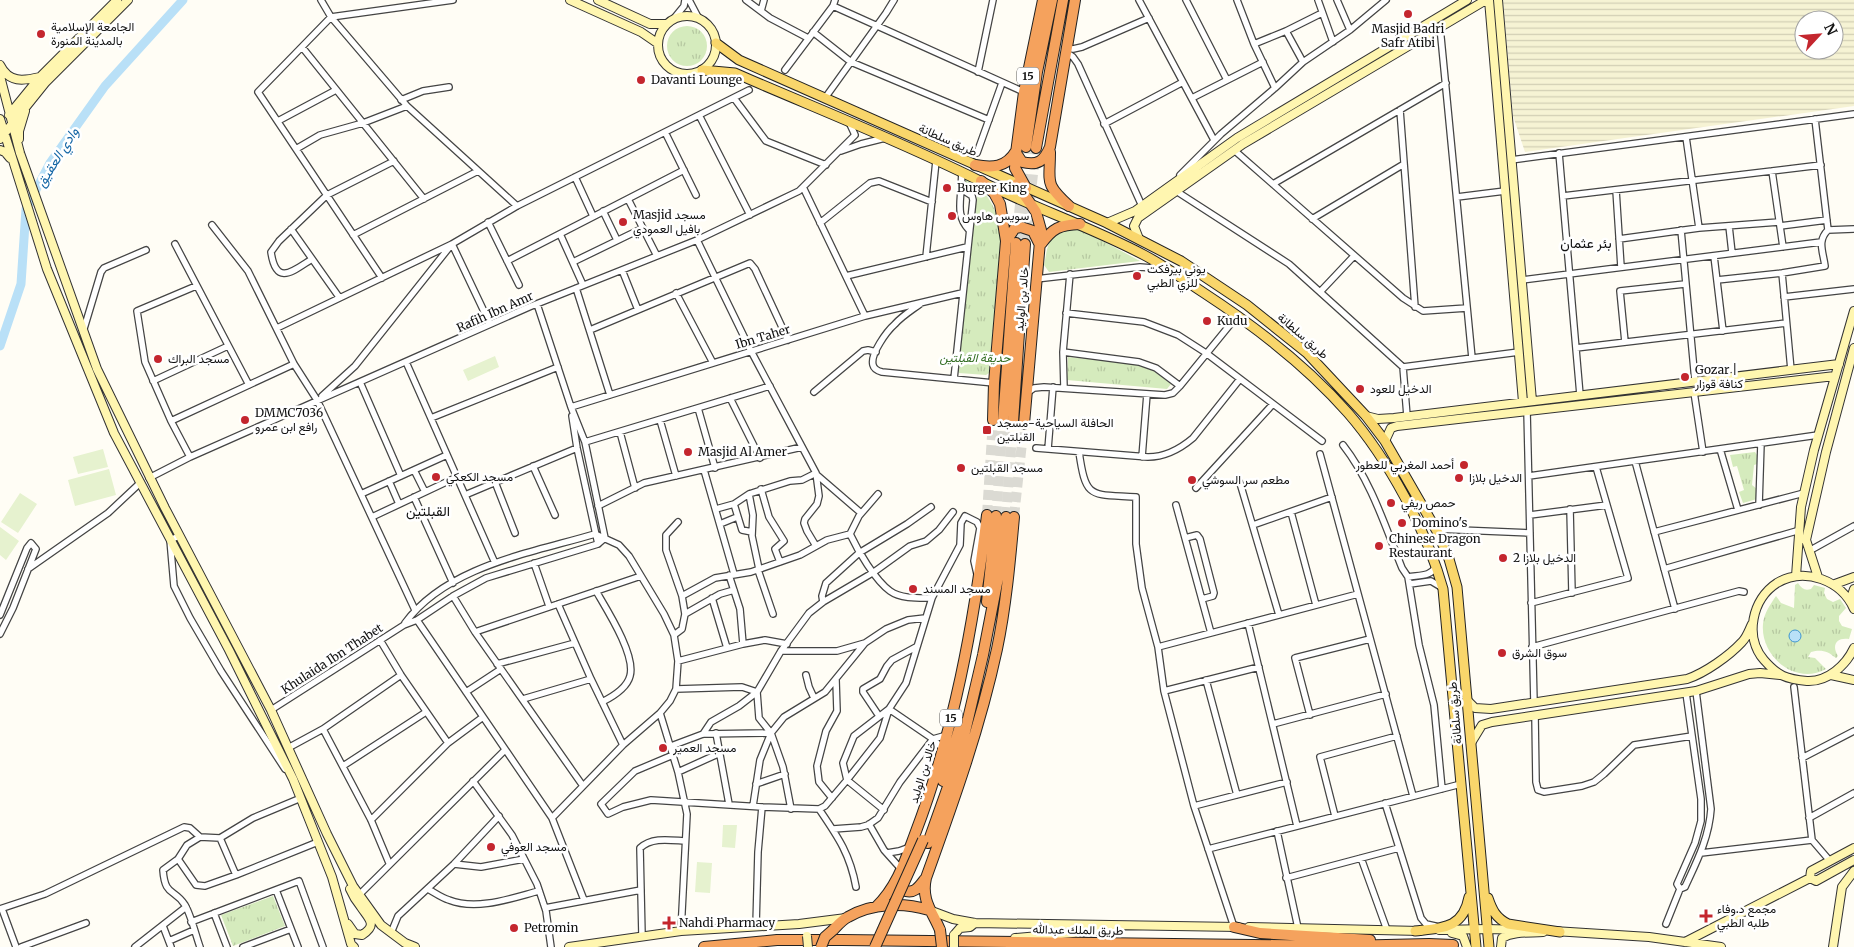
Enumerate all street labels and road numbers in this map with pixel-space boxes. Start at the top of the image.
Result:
road number: 15 [1017,68,1039,84]
street label: طريق سلطانة [916,120,980,160]
street label: خالد بن الوليد [1011,266,1033,332]
street label: Rafih Ibn Amr [454,288,536,335]
street label: طريق سلطانة [1274,309,1332,363]
street label: Ibn Taher [734,321,793,352]
street label: Khulaida Ibn Thabet [278,620,386,697]
street label: طريق سلطانة [1444,681,1466,745]
road number: 15 [940,710,962,726]
street label: خالد بن الوليد [906,739,940,805]
street label: طريق الملك عبدالله [1032,921,1124,939]

